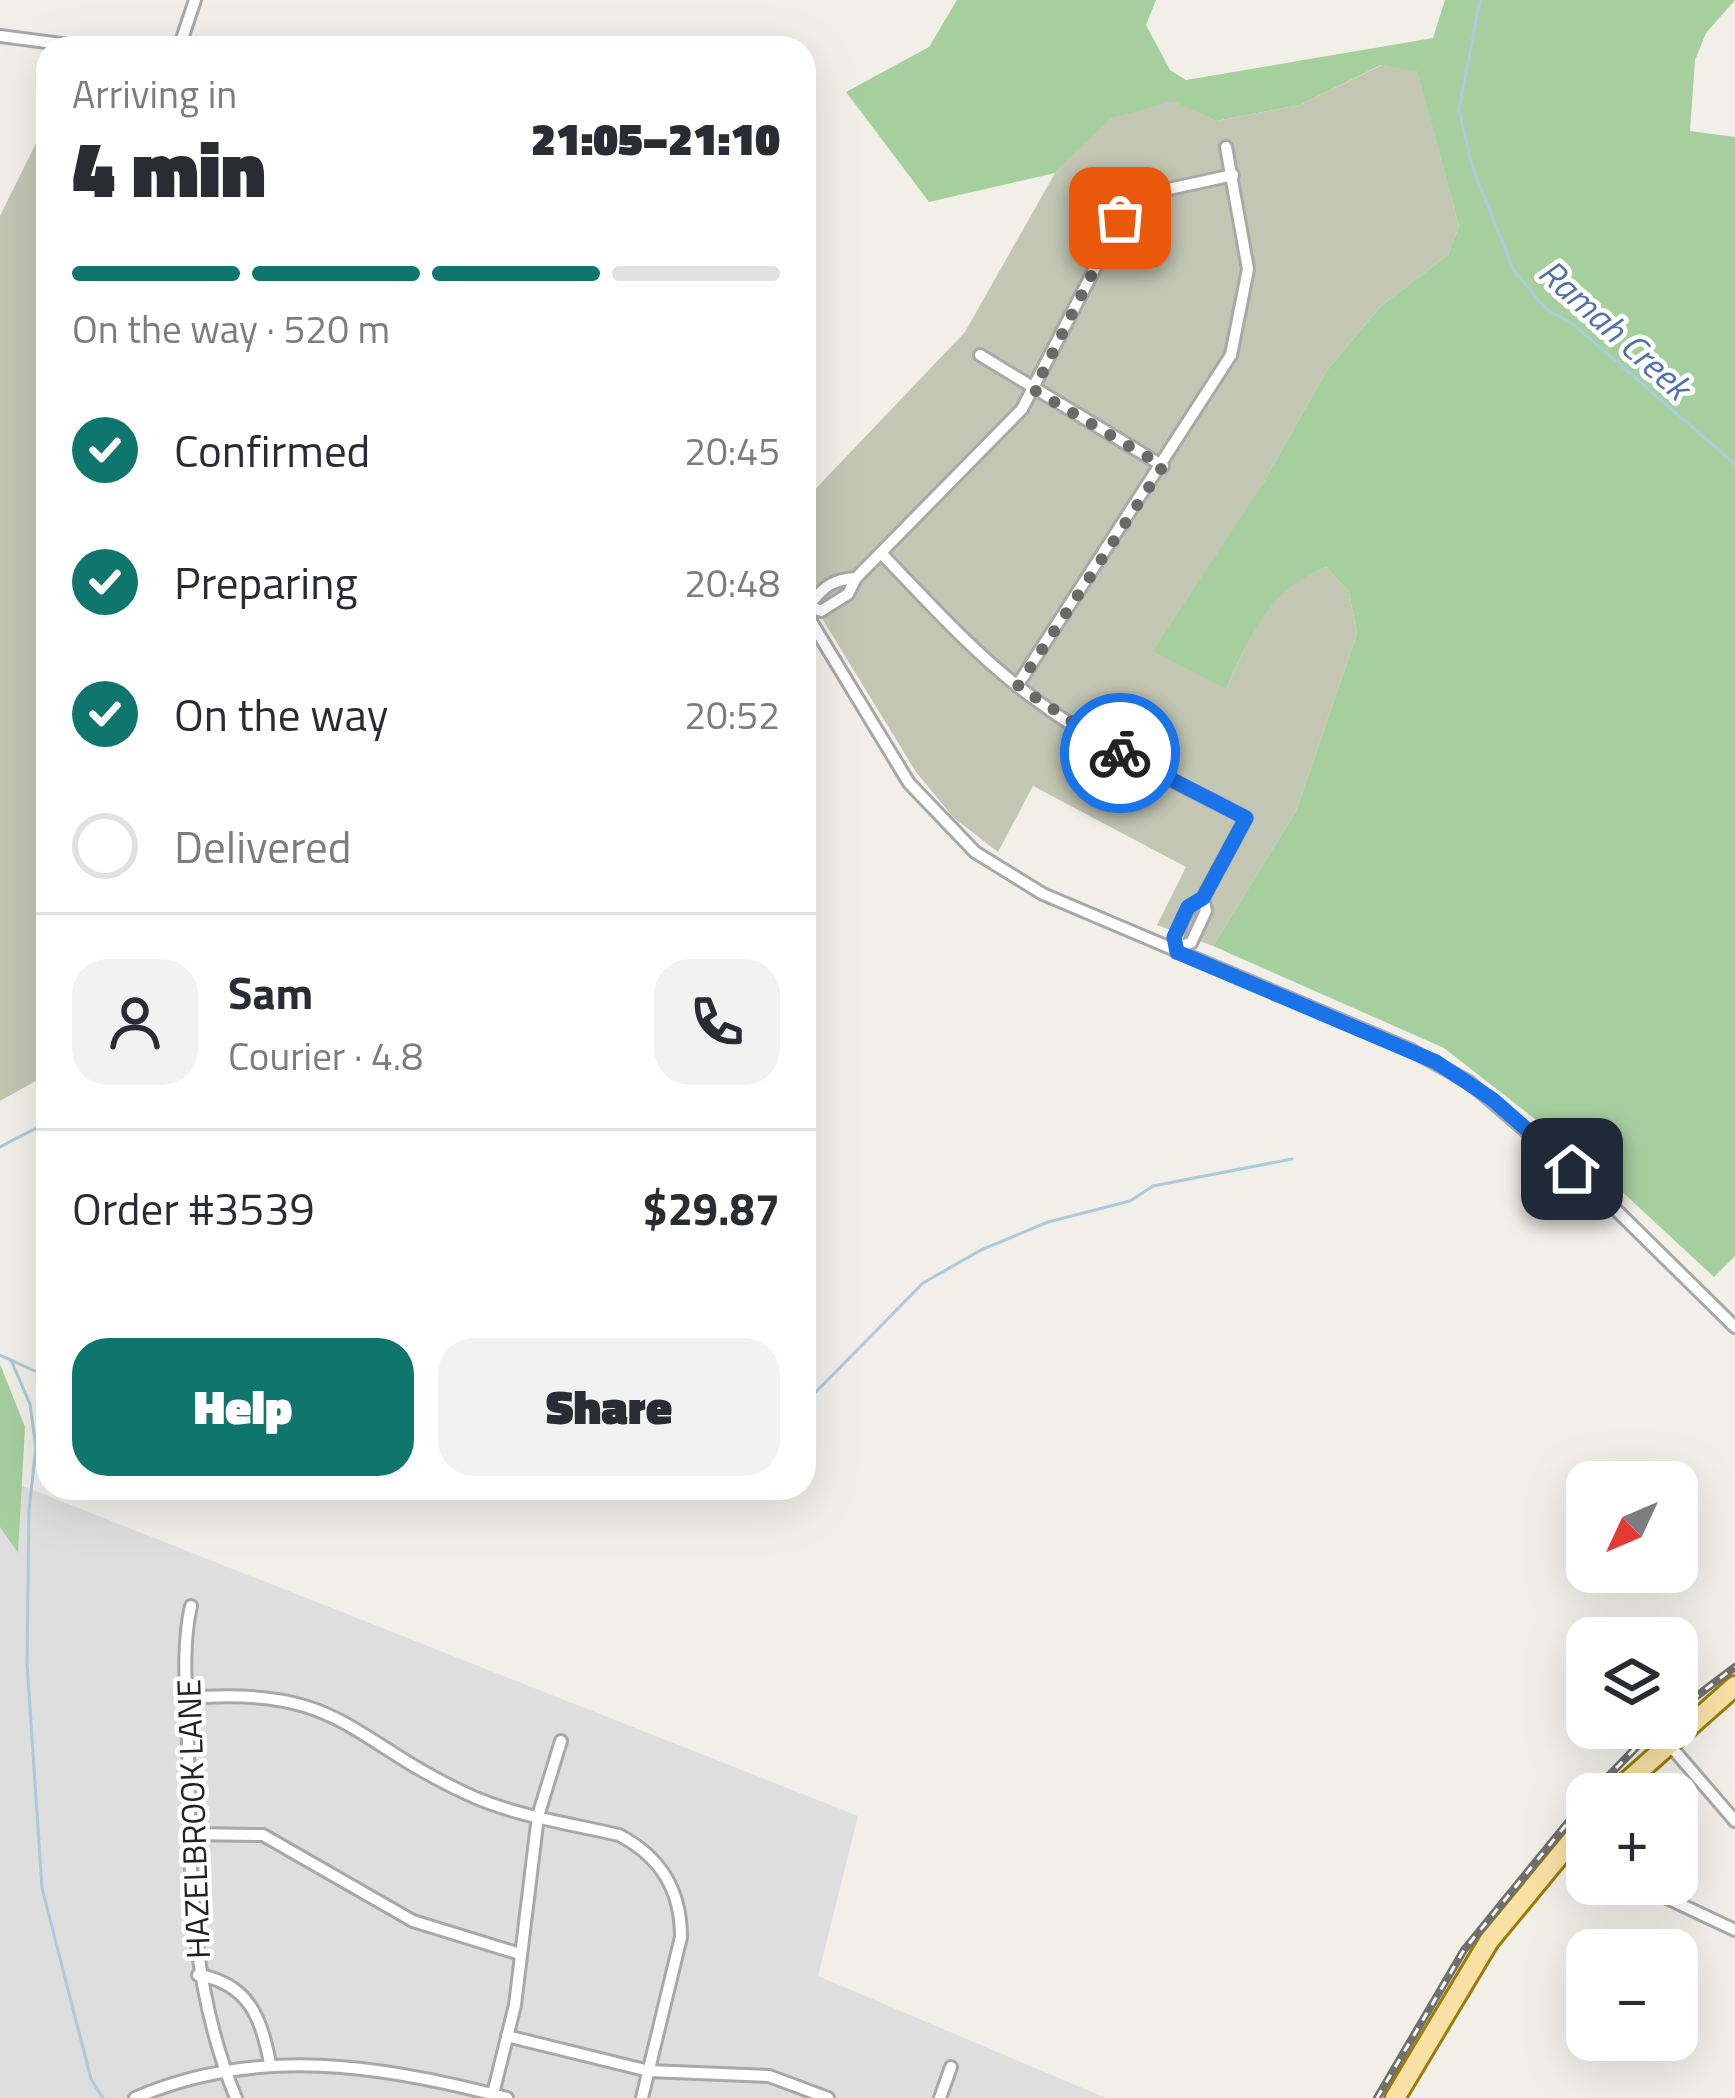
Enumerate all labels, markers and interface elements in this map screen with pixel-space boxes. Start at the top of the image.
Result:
text: Arriving in [72,64,237,123]
text: 21:05–21:10 [531,104,780,172]
text: 4 min [72,109,266,227]
pin [1069,167,1171,269]
icon: bag [1087,185,1153,251]
water label: Ramah Creek [1527,245,1707,415]
text: On the way · 520 m [72,299,390,358]
text: Confirmed [174,416,370,484]
icon: check [72,417,138,483]
text: 20:45 [684,421,780,480]
text: Preparing [174,548,358,616]
icon: check [72,549,138,615]
text: 20:48 [684,553,780,612]
text: On the way [174,680,388,748]
icon: check [72,681,138,747]
text: 20:52 [684,685,780,744]
courier [1060,693,1180,813]
icon: bike [1087,720,1153,786]
text: Delivered [174,812,352,880]
text: Sam [228,958,313,1026]
button: person [72,959,198,1085]
button: phone [654,959,780,1085]
text: Courier · 4.8 [228,1026,423,1085]
pin [1521,1118,1623,1220]
icon: home [1539,1136,1605,1202]
text: Order #3539 [72,1174,315,1242]
text: $29.87 [642,1174,780,1242]
button: Help [72,1338,414,1476]
button: Share [438,1338,780,1476]
north arrow [1566,1461,1698,1593]
map controls [1566,1461,1698,2061]
button: layers [1566,1617,1698,1749]
street label: HAZELBROOK LANE [163,1678,223,1960]
button: + [1566,1773,1698,1905]
button: − [1566,1929,1698,2061]

